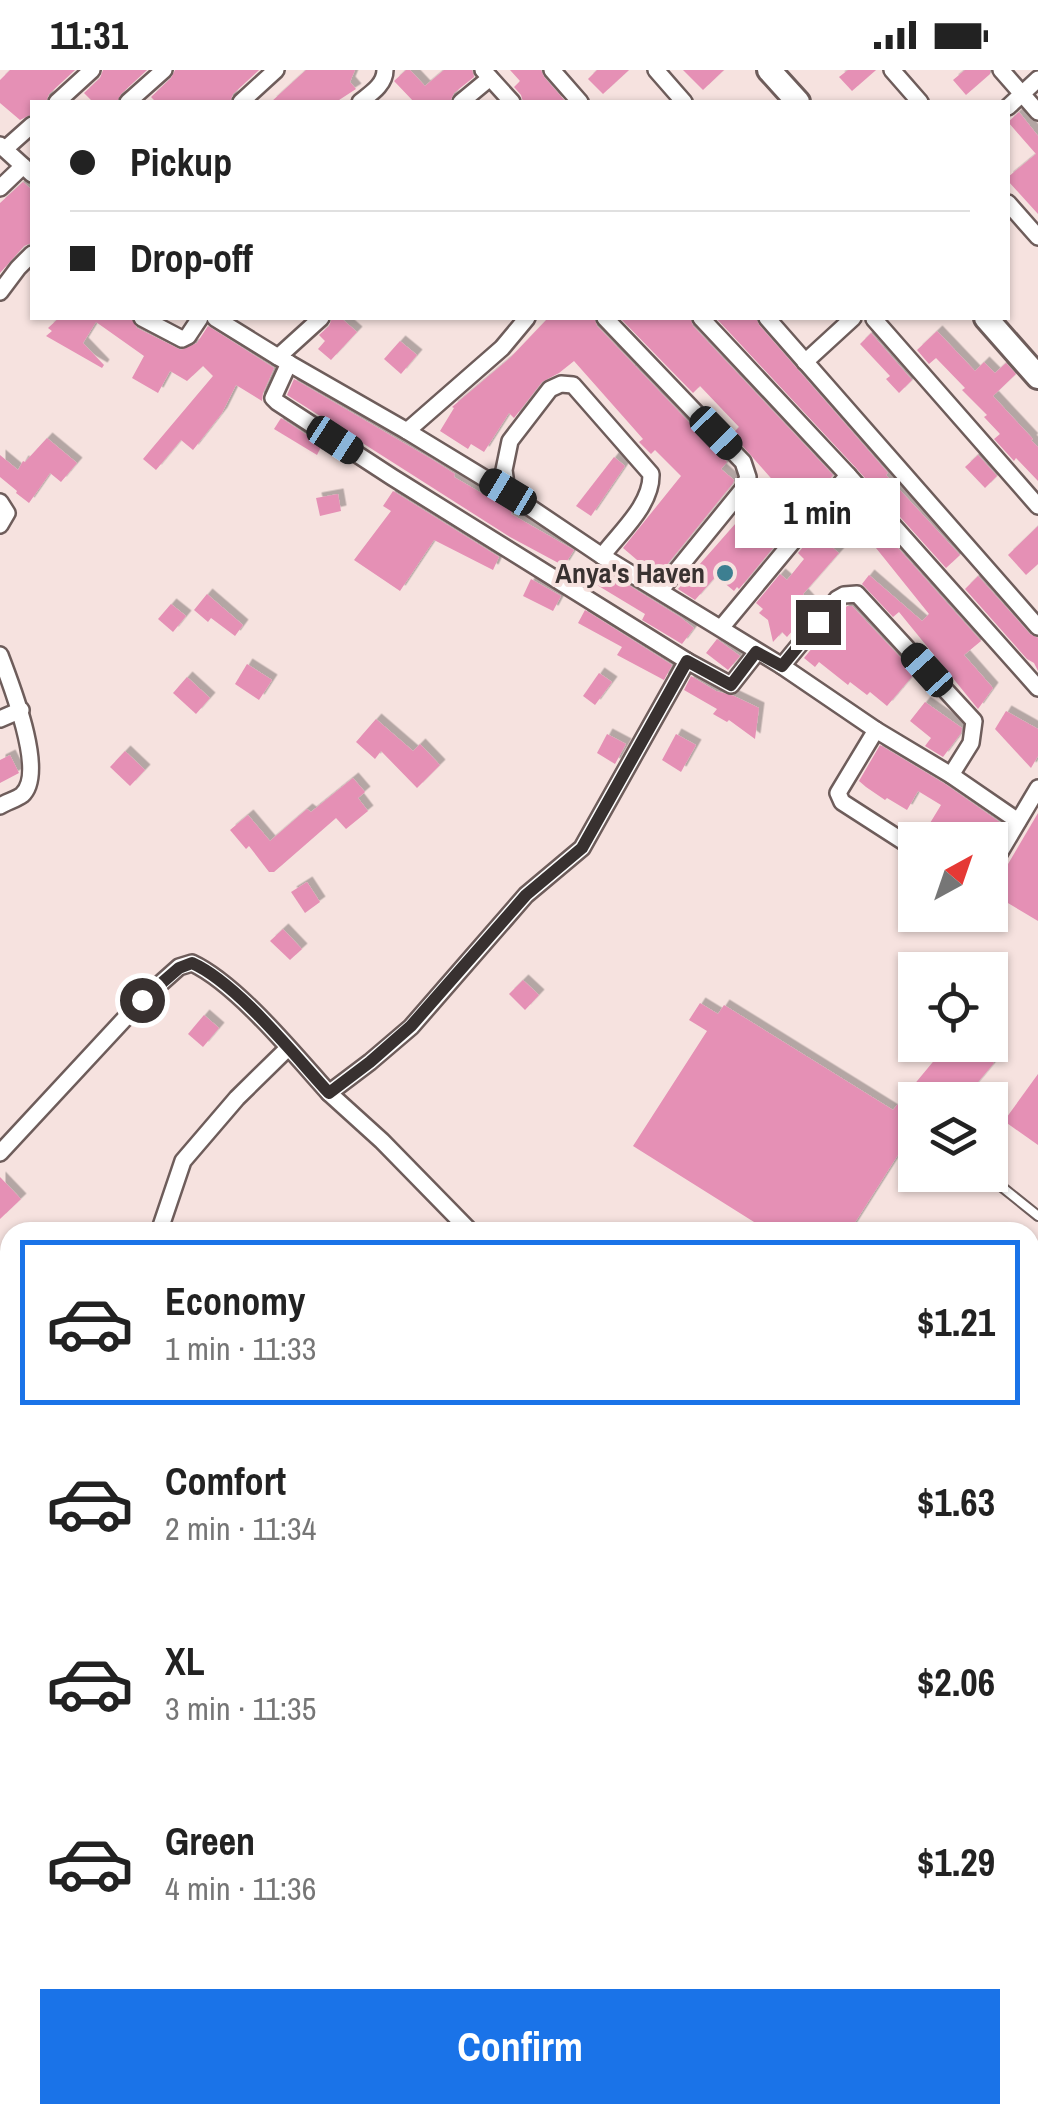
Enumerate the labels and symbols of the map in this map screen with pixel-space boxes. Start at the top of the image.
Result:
car [684,401,748,465]
car [302,411,368,469]
car [475,464,541,520]
callout: 1 min [736,477,900,547]
place label: Anya's Haven [555,554,705,592]
marker: Anya's Haven [714,562,736,584]
route end [796,600,841,645]
car [896,638,958,702]
north arrow [898,822,1008,932]
route start [120,978,165,1023]

